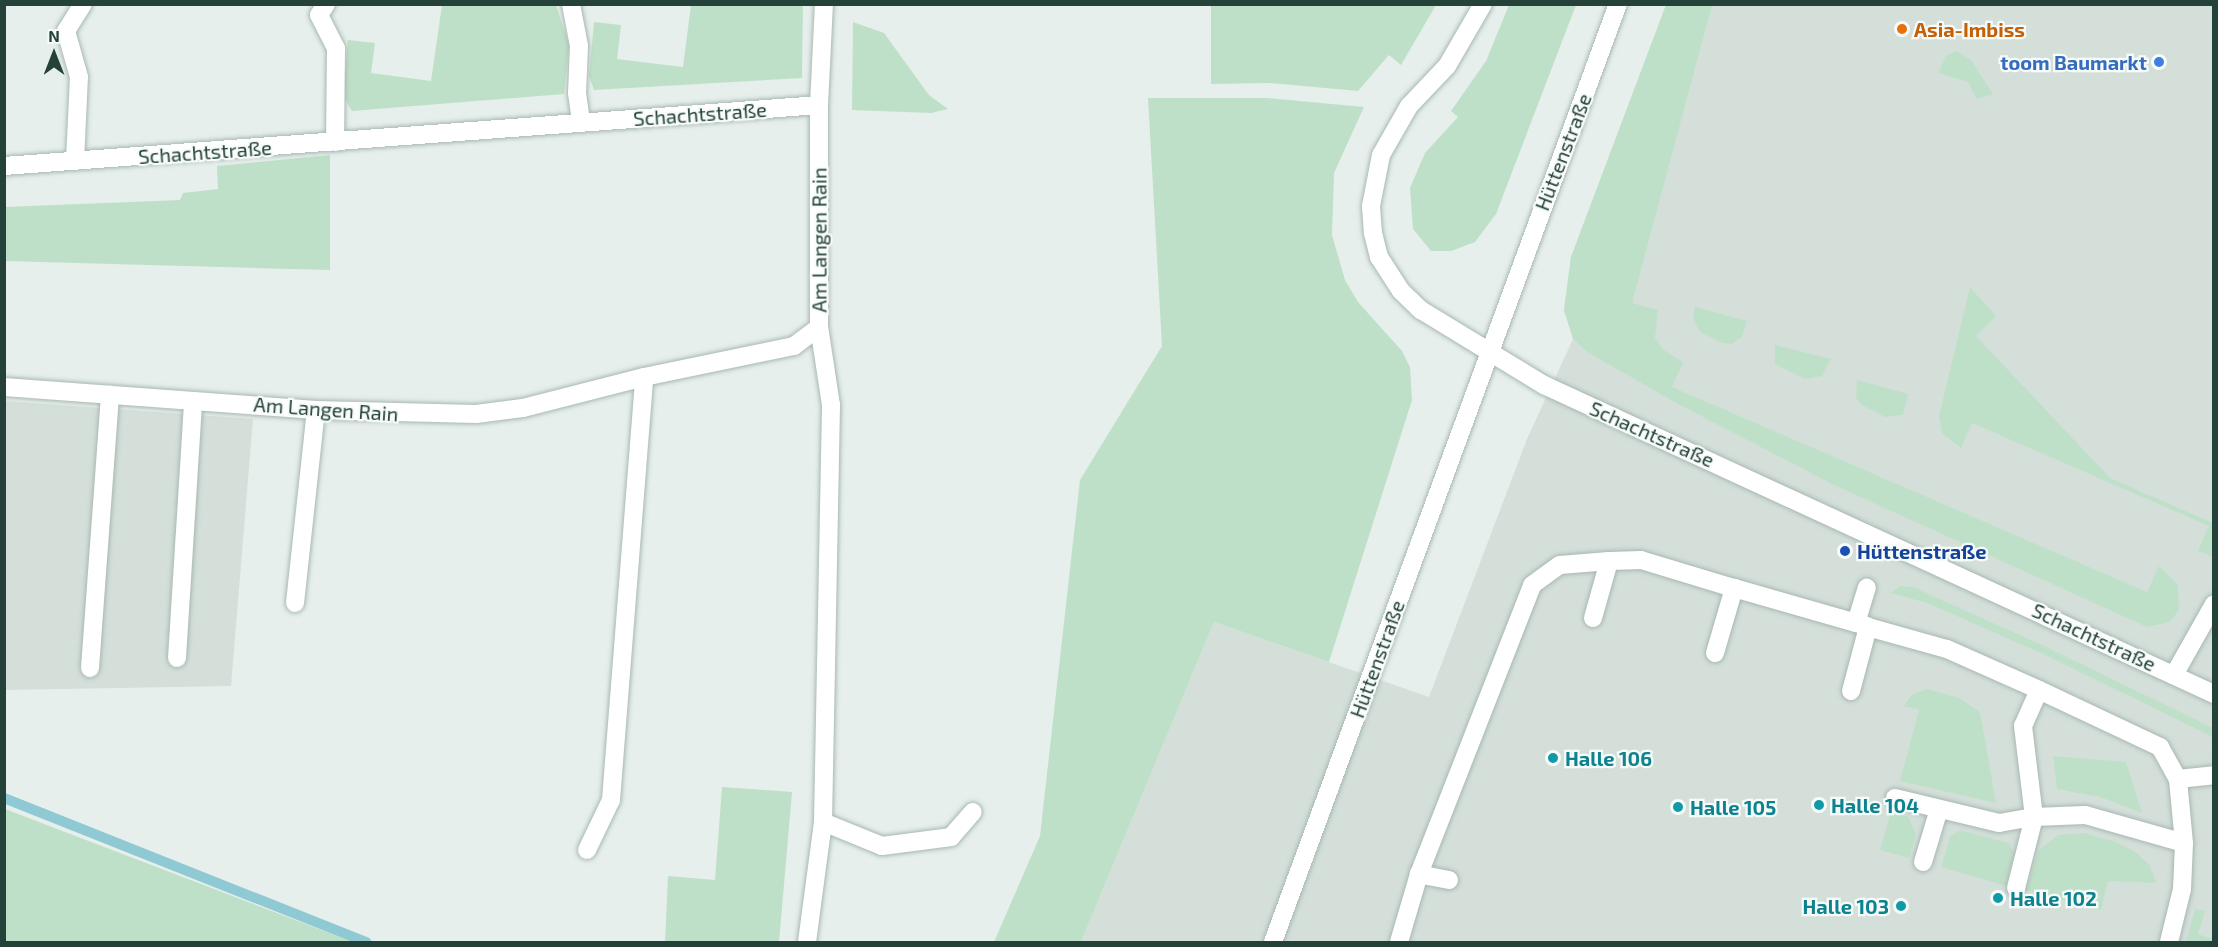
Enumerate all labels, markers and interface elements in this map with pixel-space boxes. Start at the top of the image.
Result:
place label: Asia-Imbiss [1914,17,2025,41]
marker: Asia-Imbiss [1895,22,1909,36]
north arrow [24,24,84,84]
text: N [48,26,60,45]
place label: toom Baumarkt [2000,50,2147,74]
marker: toom Baumarkt [2152,55,2166,69]
street label: Hüttenstraße [1530,90,1596,214]
street label: Schachtstraße [633,97,767,131]
street label: Schachtstraße [138,135,272,169]
street label: Am Langen Rain [807,167,831,313]
street label: Am Langen Rain [253,392,399,426]
street label: Schachtstraße [1586,396,1718,472]
place label: Hüttenstraße [1857,539,1986,563]
marker: Hüttenstraße [1838,544,1852,558]
street label: Hüttenstraße [1345,597,1409,721]
street label: Schachtstraße [2028,598,2160,676]
place label: Halle 106 [1565,746,1652,770]
marker: Halle 106 [1546,751,1560,765]
place label: Halle 104 [1831,793,1919,817]
place label: Halle 105 [1690,795,1776,819]
marker: Halle 104 [1812,798,1826,812]
marker: Halle 105 [1671,800,1685,814]
place label: Halle 102 [2010,886,2097,910]
marker: Halle 102 [1991,891,2005,905]
place label: Halle 103 [1802,894,1889,918]
marker: Halle 103 [1894,899,1908,913]

